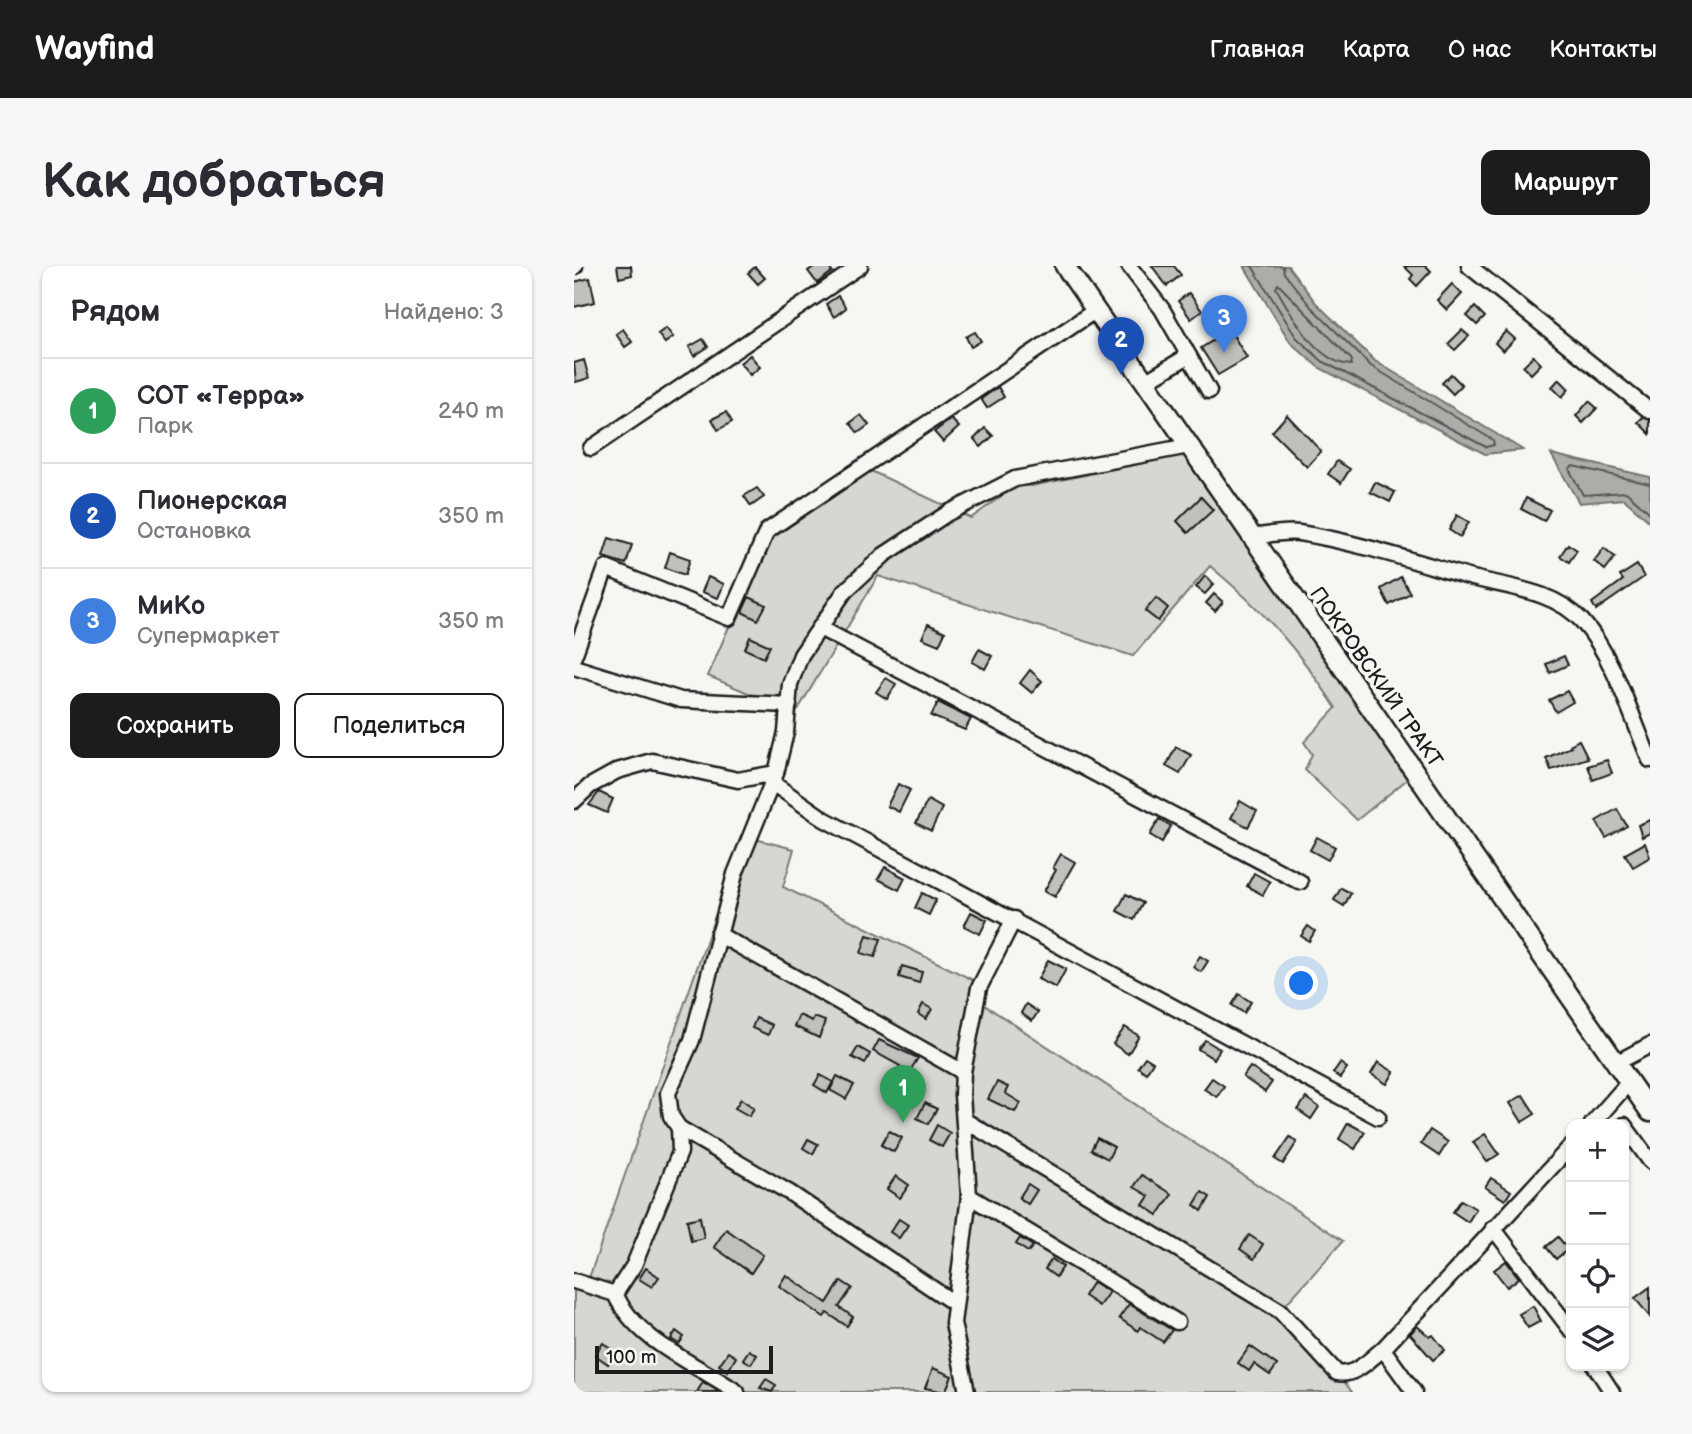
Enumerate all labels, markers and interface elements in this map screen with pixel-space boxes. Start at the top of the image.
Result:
text: Wayfind [35,29,154,69]
text: Главная [1210,35,1304,64]
text: Карта [1342,35,1410,64]
text: О нас [1448,35,1511,64]
text: Контакты [1549,35,1657,64]
button: Маршрут [1481,150,1650,215]
text: Как добраться [42,153,386,212]
text: Рядом [70,294,160,330]
pin: 3 [1201,295,1247,353]
text: Найдено: 3 [383,298,504,326]
pin: 2 [1098,317,1144,375]
text: СОТ «Терра» [137,381,305,412]
text: 1 [88,397,98,425]
text: 240 m [438,397,504,425]
text: Парк [137,412,193,440]
text: Пионерская [137,486,287,517]
text: 2 [86,502,100,530]
text: 350 m [438,502,504,530]
text: Остановка [137,517,251,545]
street label: ПОКРОВСКИЙ ТРАКТ [1304,582,1448,773]
text: МиКо [137,591,205,622]
text: 3 [86,607,100,635]
text: 350 m [438,607,504,635]
text: Супермаркет [137,622,280,650]
button: Сохранить [70,693,280,758]
button: Поделиться [294,693,504,758]
your location [1284,966,1318,1000]
pin: 1 [880,1065,926,1123]
map controls [1566,1119,1629,1371]
button: + [1566,1119,1629,1182]
button: − [1566,1182,1629,1245]
button: locate [1566,1245,1629,1308]
button: layers [1566,1308,1629,1371]
scale bar [595,1343,774,1375]
text: 100 m [606,1346,657,1369]

